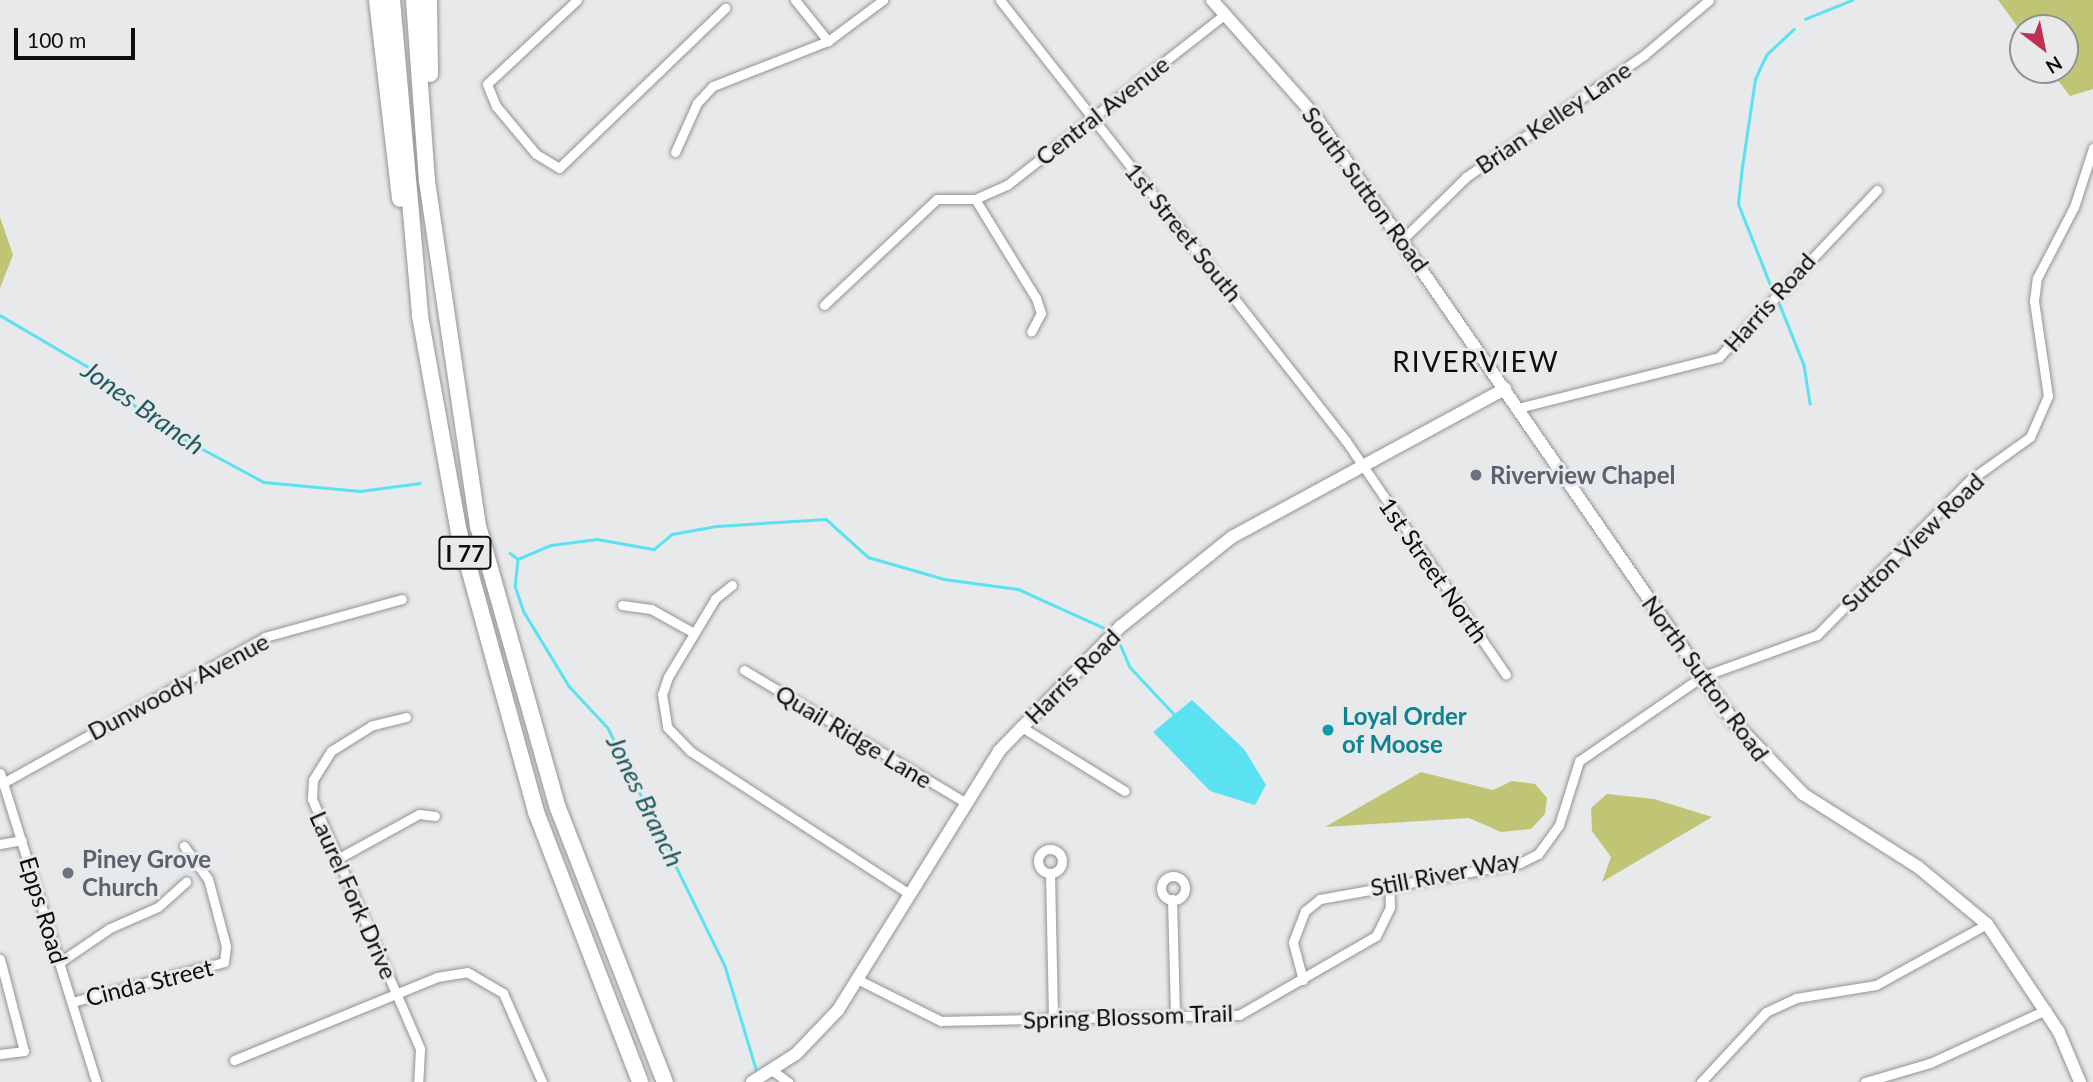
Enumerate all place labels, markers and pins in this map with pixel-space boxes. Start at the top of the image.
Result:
place label: Riverview Chapel [1490,461,1676,489]
marker: Riverview Chapel [1468,467,1484,483]
place label: Loyal Order of Moose [1342,702,1467,758]
marker: Loyal Order of Moose [1320,722,1336,738]
place label: Piney Grove Church [82,845,212,901]
marker: Piney Grove Church [60,865,76,881]

